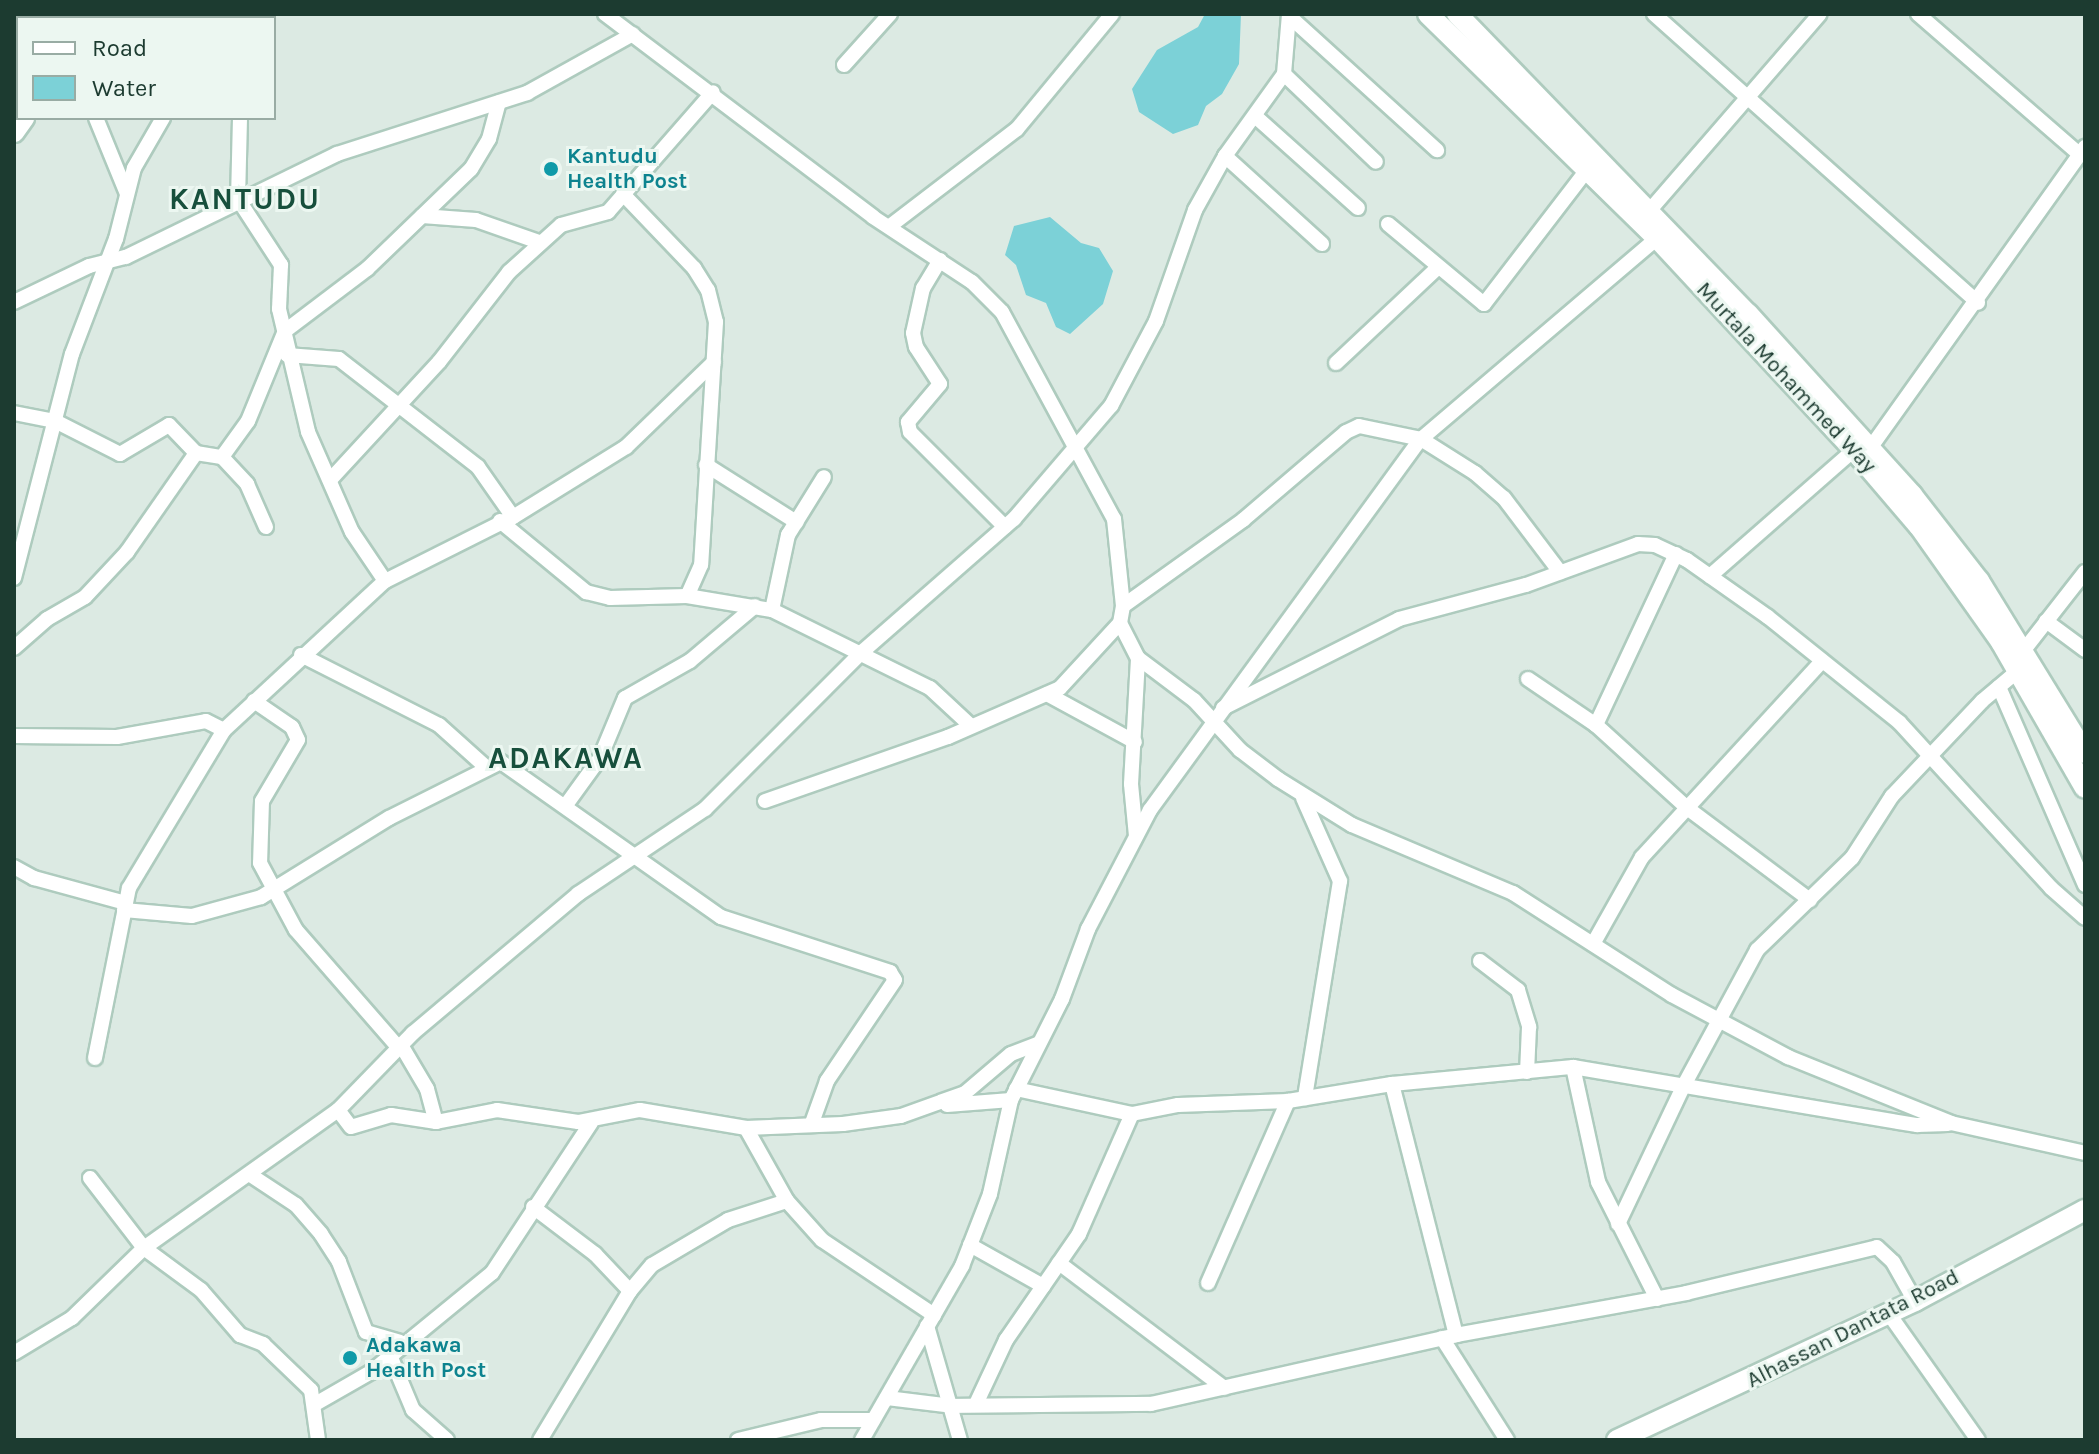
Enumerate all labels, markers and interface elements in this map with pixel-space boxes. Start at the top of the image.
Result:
legend [16,16,276,120]
text: Road [92,34,147,62]
text: Water [92,74,156,102]
place label: Kantudu Health Post [567,143,687,194]
marker: Kantudu Health Post [542,160,560,178]
district label: KANTUDU [169,181,321,217]
street label: Murtala Mohammed Way [1690,277,1882,479]
district label: ADAKAWA [488,740,644,776]
street label: Alhassan Dantata Road [1743,1264,1963,1394]
place label: Adakawa Health Post [366,1332,486,1384]
marker: Adakawa Health Post [341,1349,359,1367]

